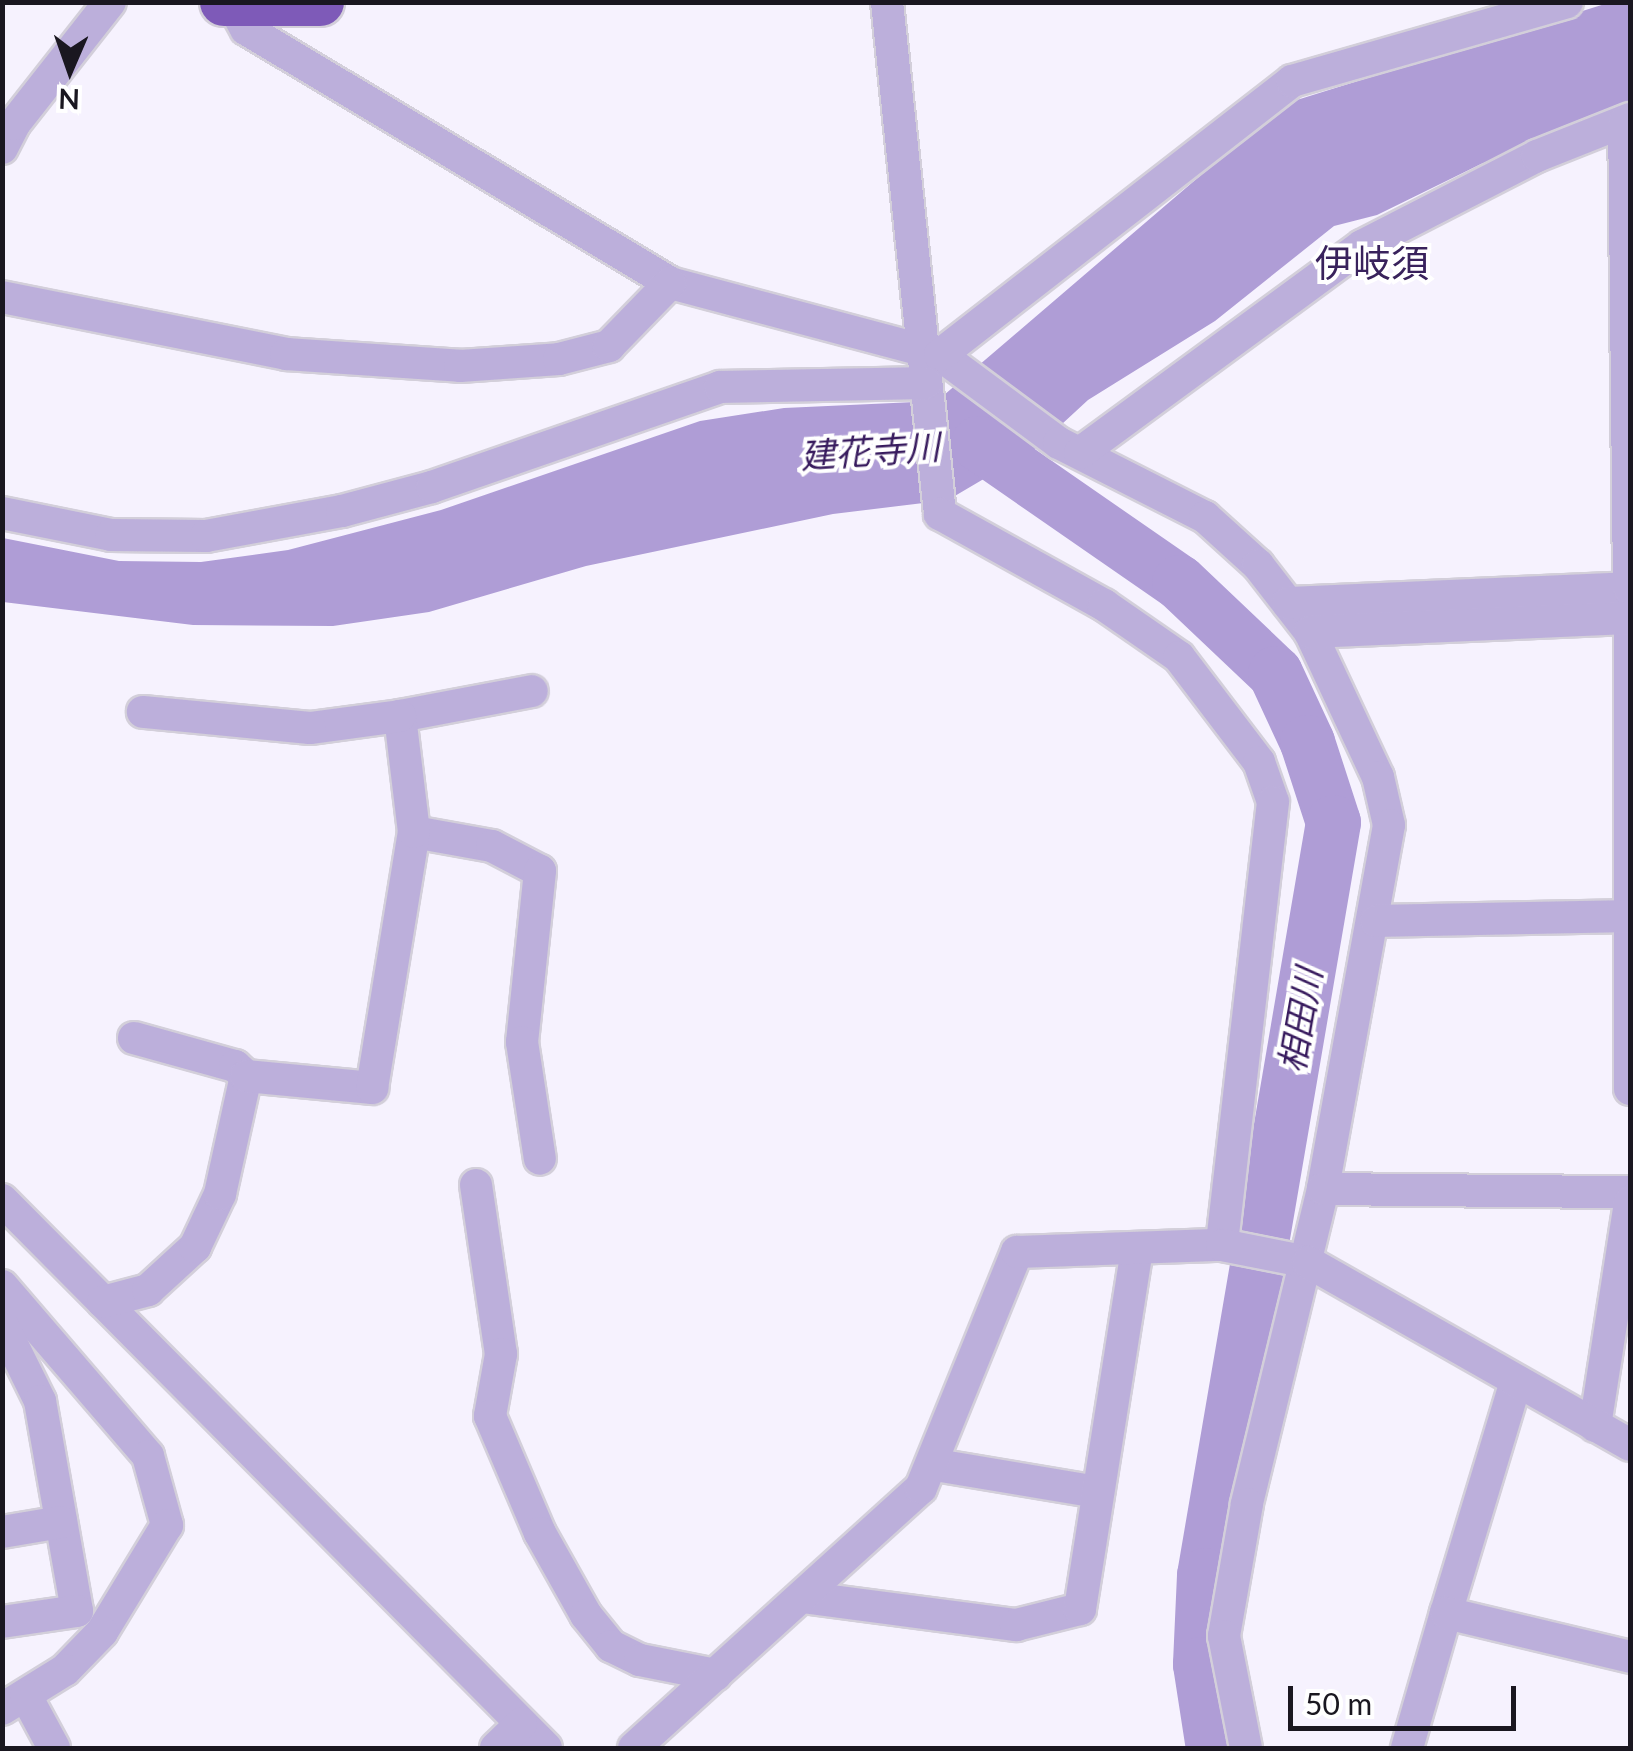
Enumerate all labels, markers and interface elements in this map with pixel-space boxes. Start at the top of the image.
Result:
north arrow [20,20,120,120]
text: N [58,83,80,117]
district label: 伊岐須 [1315,240,1429,286]
water label: 建花寺川 [799,424,941,476]
water label: 相田川 [1269,965,1329,1075]
scale bar [1293,1666,1520,1728]
text: 50 m [1305,1685,1372,1721]

